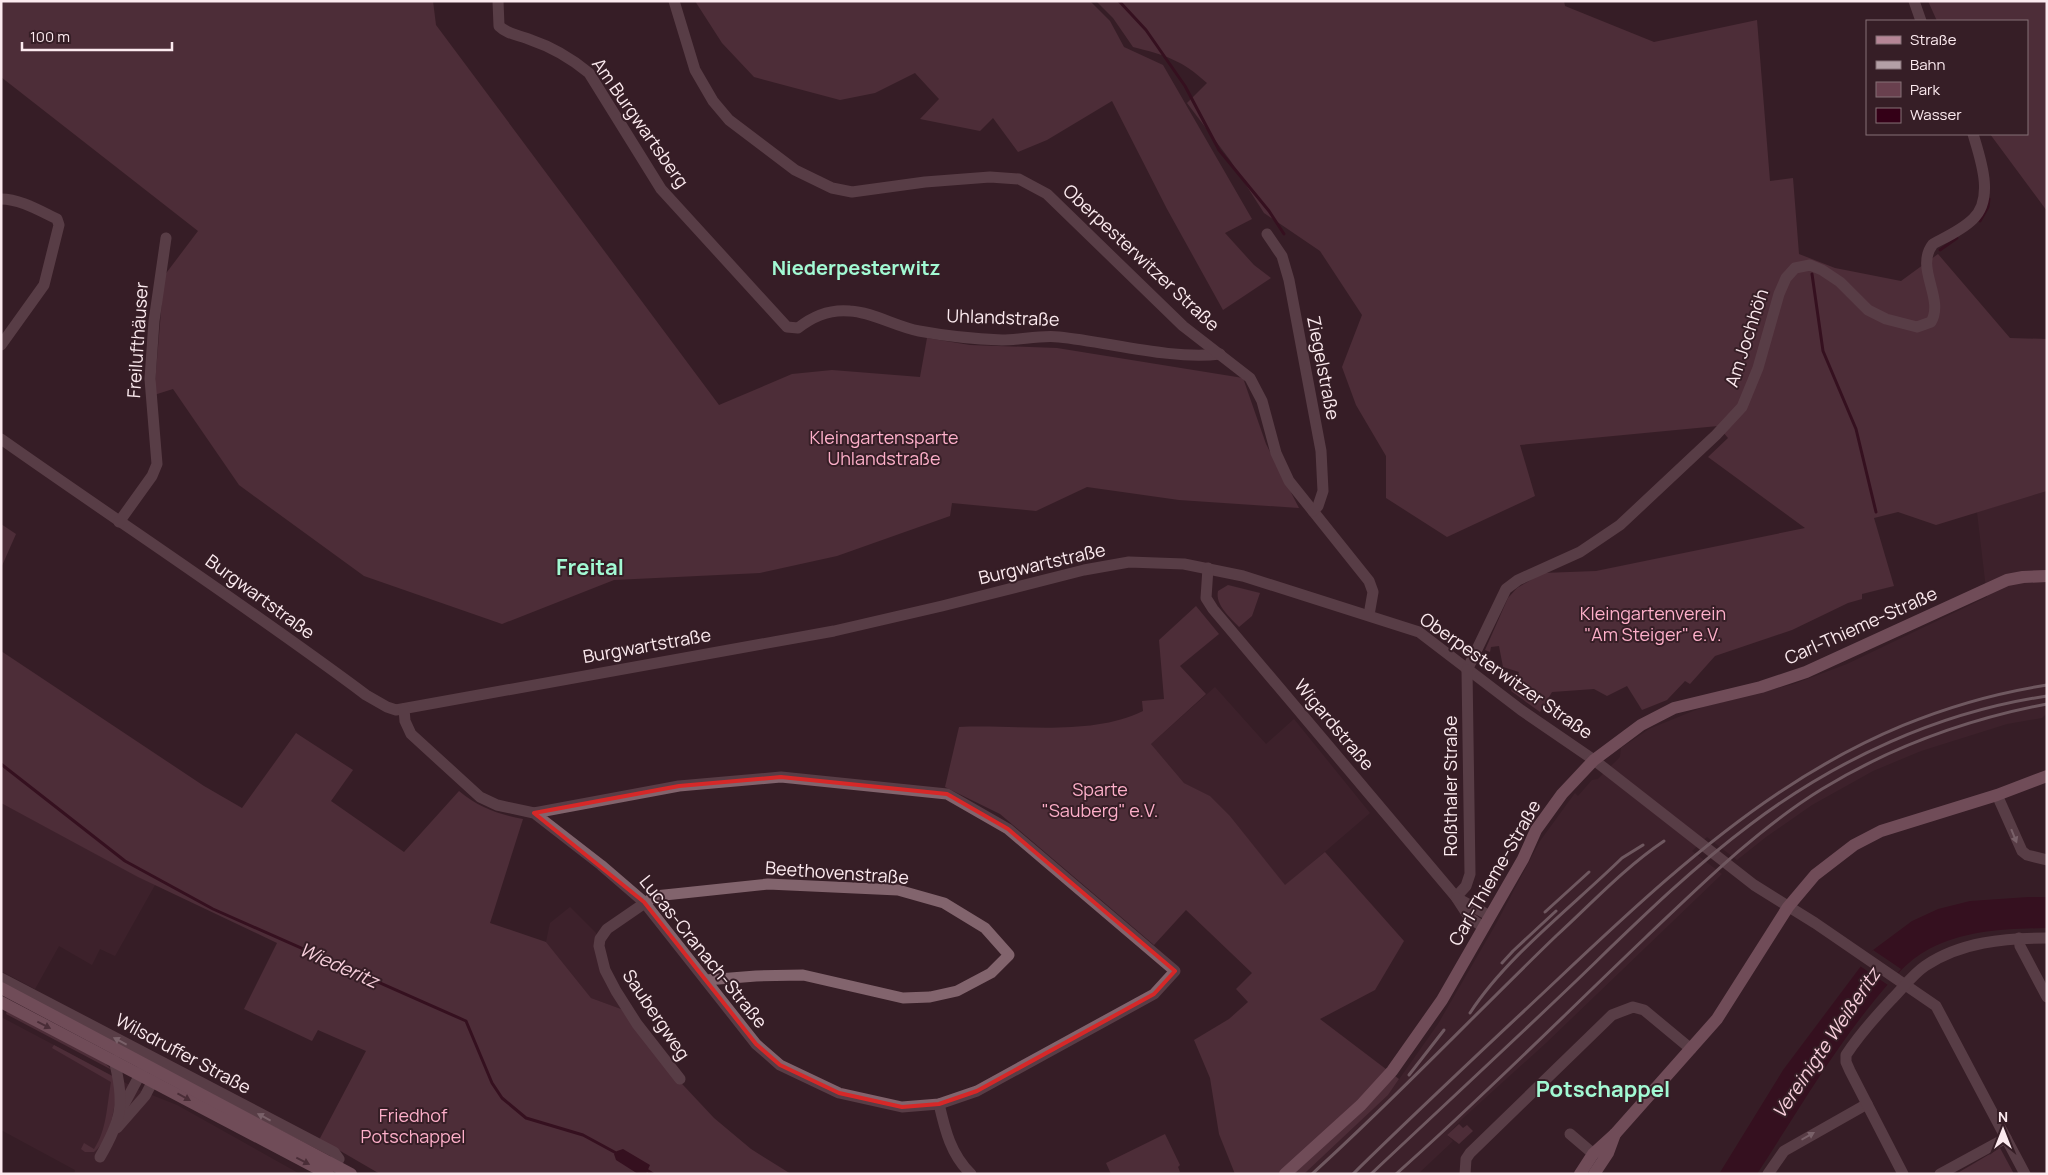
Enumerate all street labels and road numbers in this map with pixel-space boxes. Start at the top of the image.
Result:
street label: Am Burgwartsberg [587,53,695,192]
street label: Oberpesterwitzer Straße [1058,178,1225,336]
street label: Freilufthäuser [121,281,153,399]
street label: Am Jochhöh [1719,286,1773,390]
street label: Uhlandstraße [946,303,1060,331]
street label: Ziegelstraße [1302,314,1346,422]
street label: Burgwartstraße [976,537,1108,589]
street label: Burgwartstraße [201,548,320,644]
street label: Carl-Thieme-Straße [1781,581,1941,670]
street label: Oberpesterwitzer Straße [1415,606,1598,744]
street label: Burgwartstraße [581,622,713,668]
street label: Wigardstraße [1289,674,1380,775]
street label: Roßthaler Straße [1438,715,1462,857]
street label: Carl-Thieme-Straße [1443,795,1546,950]
street label: Beethovenstraße [764,855,910,889]
street label: Lucas-Cranach-Straße [635,870,773,1033]
street label: Saubergweg [618,964,696,1064]
street label: Wilsdruffer Straße [112,1007,255,1099]

